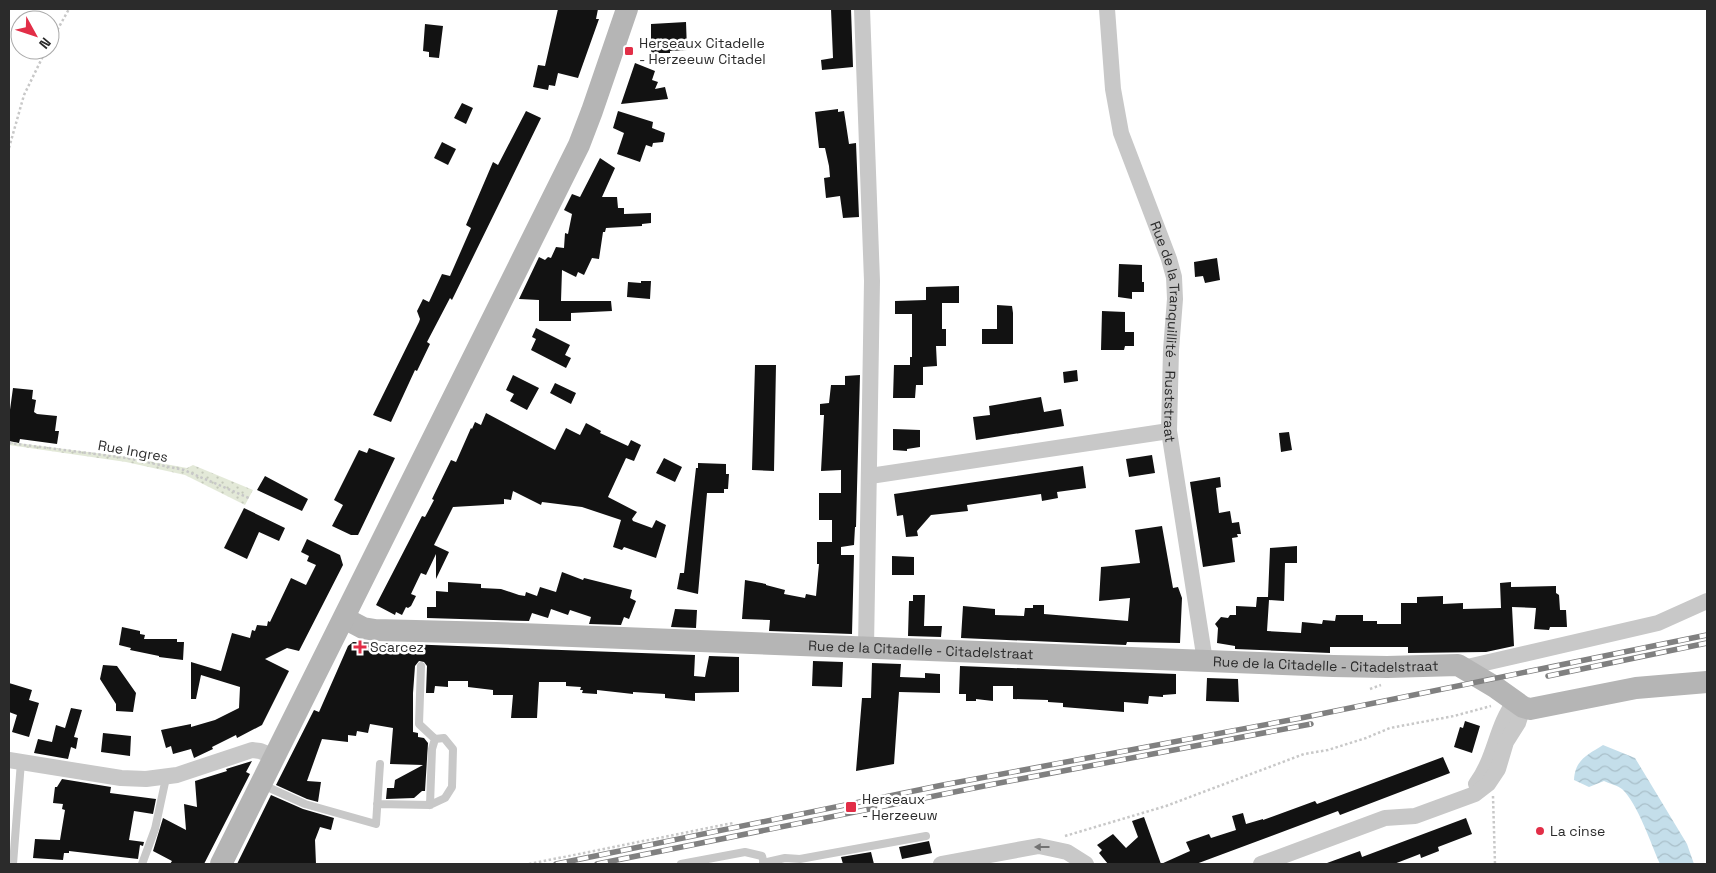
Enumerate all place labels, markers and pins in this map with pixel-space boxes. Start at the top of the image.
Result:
place label: Herseaux Citadelle - Herzeeuw Citadel [639,34,766,68]
marker: Herseaux Citadelle - Herzeeuw Citadel [623,45,635,57]
place label: Scarcez [370,638,424,656]
marker: Scarcez [354,641,366,653]
place label: Herseaux - Herzeeuw [862,790,938,824]
marker: Herseaux - Herzeeuw [844,800,858,814]
place label: La cinse [1550,822,1605,840]
marker: La cinse [1534,825,1546,837]

